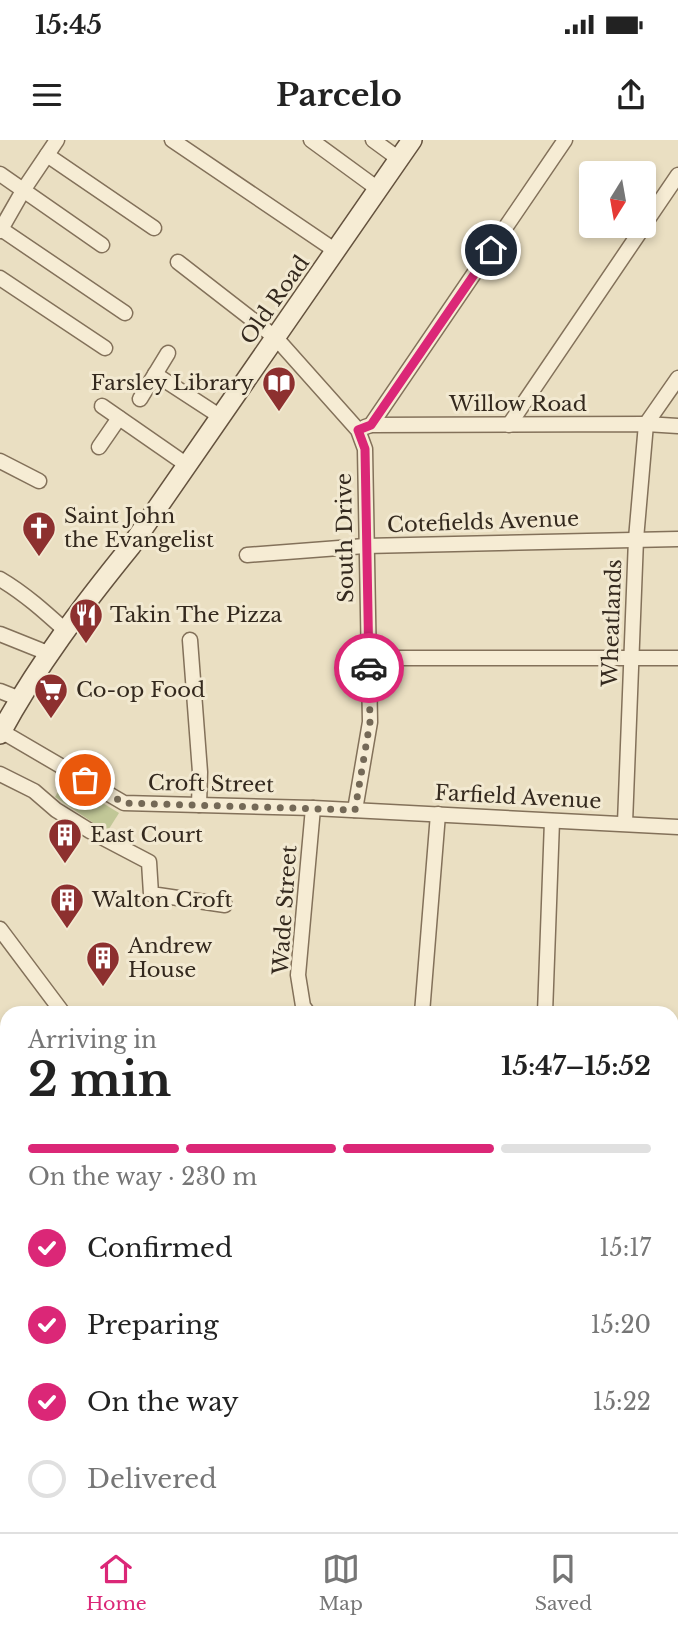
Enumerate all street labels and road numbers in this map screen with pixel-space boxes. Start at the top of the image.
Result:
street label: Old Road [235,251,315,349]
street label: Willow Road [448,391,587,417]
street label: South Drive [331,473,359,603]
street label: Cotefields Avenue [387,506,579,538]
street label: Wheatlands [597,559,627,688]
street label: Croft Street [148,770,274,798]
street label: Farfield Avenue [434,780,602,814]
street label: Wade Street [267,844,303,977]

